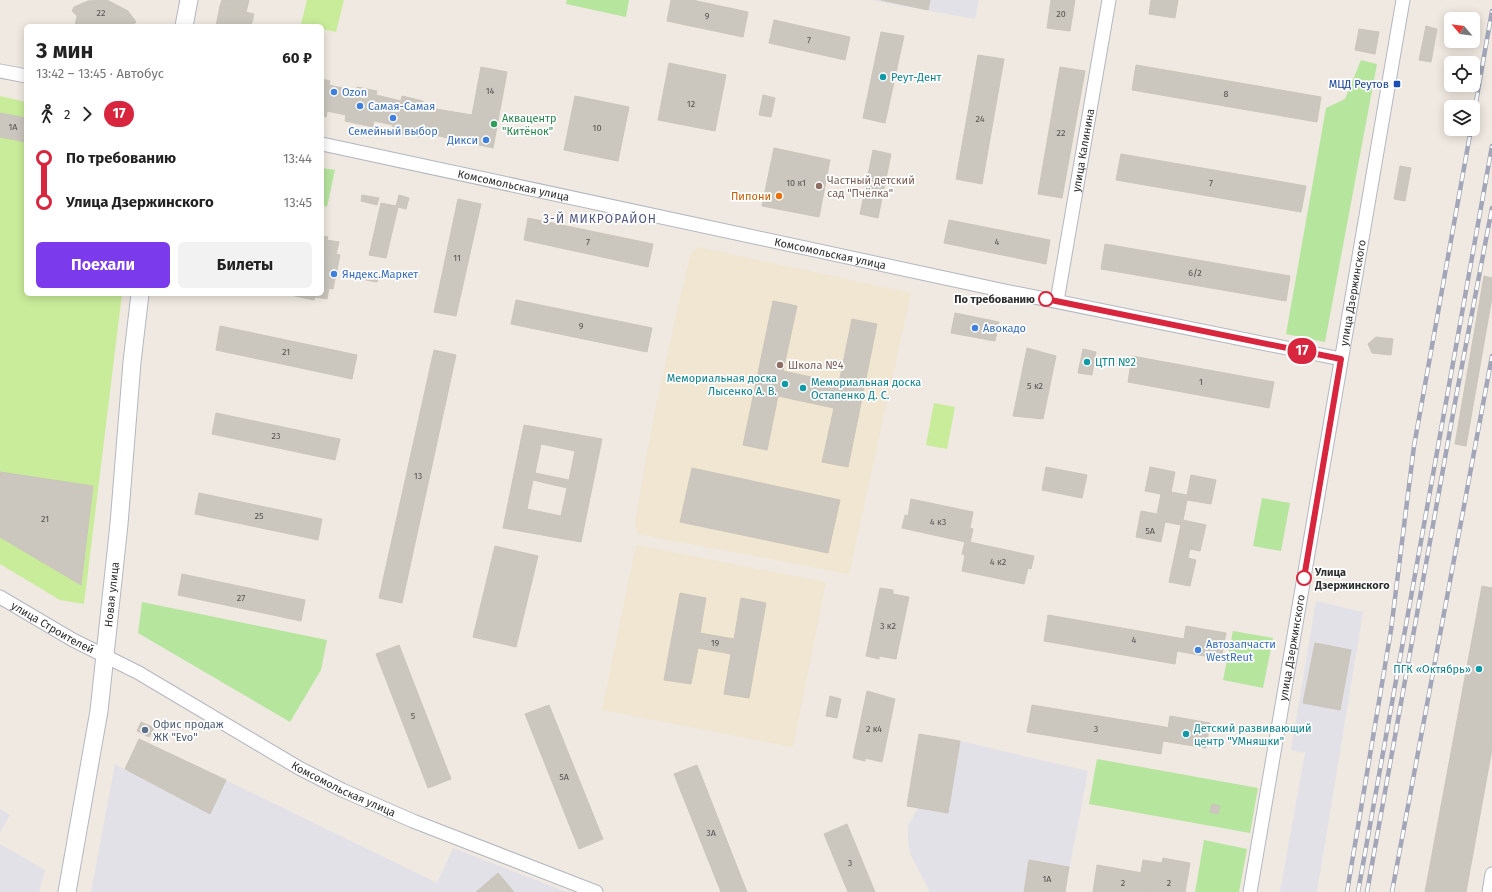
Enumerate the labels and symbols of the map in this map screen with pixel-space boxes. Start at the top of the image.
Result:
house number: 22 [97,8,105,18]
house number: 20 [1056,9,1066,19]
house number: 9 [705,11,710,21]
north arrow [1444,12,1480,48]
house number: 7 [807,35,811,45]
place label: Реут-Дент [891,71,942,84]
marker: Реут-Дент [878,72,888,82]
place label: МЦД Реутов [1329,78,1389,91]
marker: МЦД Реутов [1392,79,1402,89]
place label: Ozon [342,86,367,99]
house number: 14 [486,86,495,96]
marker: Ozon [329,87,339,97]
house number: 8 [1224,89,1229,99]
house number: 12 [687,99,695,109]
place label: Самая-Самая [368,100,435,113]
marker: Самая-Самая [355,101,365,111]
street label: улица Калинина [1069,107,1097,193]
place label: Аквацентр "Китёнок" [502,112,556,138]
marker: Семейный выбор [388,113,398,123]
house number: 24 [975,114,985,124]
marker: Аквацентр "Китёнок" [489,119,499,129]
house number: 1А [8,122,18,132]
house number: 10 [593,123,601,133]
place label: Семейный выбор [348,125,438,138]
house number: 22 [1057,128,1065,138]
place label: Дикси [446,134,478,147]
marker: Дикси [481,135,491,145]
street label: Комсомольская улица [457,167,571,204]
place label: Частный детский сад "Пчёлка" [827,174,915,200]
house number: 10 к1 [786,178,806,188]
house number: 7 [1209,178,1213,188]
marker: Частный детский сад "Пчёлка" [814,181,824,191]
place label: Пипони [731,190,771,203]
marker: Пипони [774,191,784,201]
district label: 3-Й МИКРОРАЙОН [543,211,657,226]
street label: Комсомольская улица [773,235,887,272]
house number: 7 [586,237,590,247]
house number: 4 [995,237,1000,247]
street label: улица Дзержинского [1337,239,1368,347]
house number: 11 [453,253,461,263]
place label: Яндекс.Маркет [342,268,418,281]
house number: 6/2 [1188,268,1202,278]
marker: Яндекс.Маркет [329,269,339,279]
marker: По требованию [1038,291,1054,307]
place label: По требованию [954,293,1035,306]
house number: 9 [579,321,584,331]
place label: Авокадо [983,322,1026,335]
marker: Авокадо [970,323,980,333]
line badge: 17 [1284,338,1320,364]
house number: 21 [282,347,290,357]
place label: ЦТП №2 [1095,356,1136,369]
marker: ЦТП №2 [1082,357,1092,367]
place label: Школа №4 [788,359,844,372]
marker: Школа №4 [775,360,785,370]
place label: Мемориальная доска Лысенко А. В. [667,372,777,398]
place label: Мемориальная доска Остапенко Д. С. [811,376,921,402]
house number: 1 [1199,377,1203,387]
marker: Мемориальная доска Лысенко А. В. [780,379,790,389]
house number: 5 к2 [1027,381,1043,391]
marker: Мемориальная доска Остапенко Д. С. [798,383,808,393]
house number: 23 [272,431,280,441]
house number: 13 [414,471,422,481]
house number: 25 [255,511,264,521]
house number: 21 [41,514,49,524]
house number: 4 к3 [930,517,946,527]
house number: 5А [1145,526,1156,536]
house number: 4 к2 [990,557,1006,567]
street label: Новая улица [102,561,121,628]
place label: Улица Дзержинского [1314,566,1390,592]
marker: Улица Дзержинского [1296,570,1312,586]
house number: 27 [237,593,245,603]
street label: улица Дзержинского [1276,593,1307,702]
street label: улица Строителей [9,599,96,656]
house number: 3 к2 [880,621,896,631]
house number: 4 [1132,635,1137,645]
house number: 19 [711,638,720,648]
place label: Автозапчасти WestReut [1206,638,1276,664]
marker: Автозапчасти WestReut [1193,645,1203,655]
place label: ПГК «Октябрь» [1393,663,1471,676]
marker: ПГК «Октябрь» [1474,664,1484,674]
house number: 5 [411,711,416,721]
place label: Офис продаж ЖК "Evo" [153,718,224,744]
place label: Детский развивающий центр "УМняшки" [1193,722,1312,748]
house number: 2 к4 [866,724,882,734]
house number: 3 [1094,724,1098,734]
marker: Офис продаж ЖК "Evo" [140,725,150,735]
marker: Детский развивающий центр "УМняшки" [1181,729,1191,739]
street label: Комсомольская улица [289,759,398,819]
house number: 5А [559,772,570,782]
house number: 3А [706,828,717,838]
house number: 3 [848,858,852,868]
house number: 1А [1042,874,1052,884]
house number: 2 [1121,878,1125,888]
house number: 2 [1167,878,1171,888]

